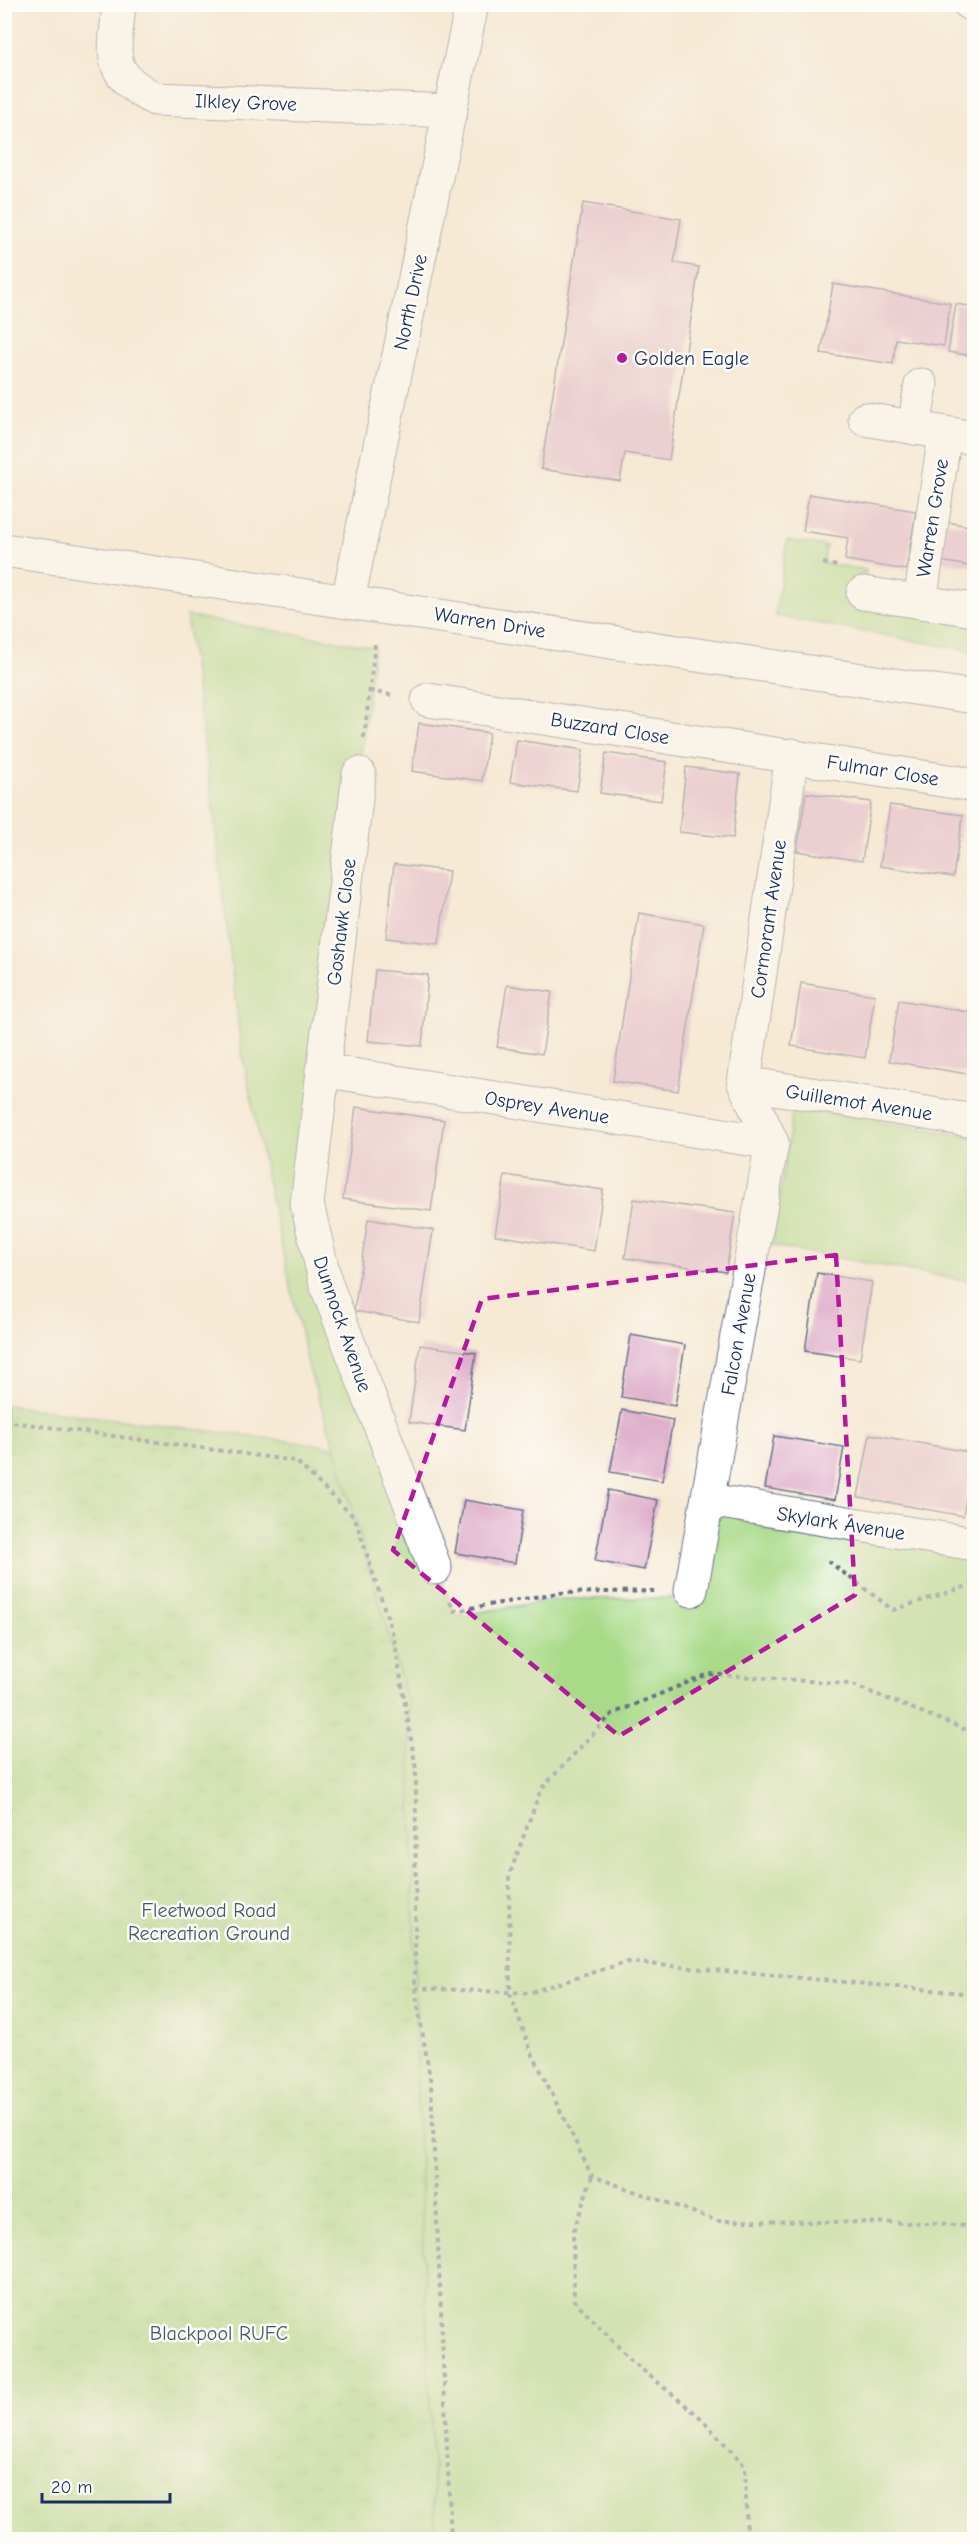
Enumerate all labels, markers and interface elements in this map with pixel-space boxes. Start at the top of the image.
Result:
street label: Ilkley Grove [195,89,297,116]
street label: North Drive [389,252,432,352]
place label: Golden Eagle [634,347,749,370]
marker: Golden Eagle [615,351,629,365]
street label: Warren Grove [912,457,953,579]
street label: Warren Drive [433,602,547,643]
street label: Buzzard Close [549,708,671,749]
street label: Fulmar Close [825,750,941,791]
street label: Cormorant Avenue [746,838,791,1000]
street label: Goshawk Close [322,857,361,987]
street label: Guillemot Avenue [784,1080,934,1125]
street label: Osprey Avenue [483,1086,611,1129]
street label: Dunnock Avenue [308,1253,377,1395]
street label: Falcon Avenue [716,1271,761,1397]
street label: Skylark Avenue [775,1502,907,1545]
park label: Fleetwood Road Recreation Ground [128,1899,290,1945]
park label: Blackpool RUFC [150,2322,288,2345]
scale bar [42,2466,170,2504]
text: 20 m [51,2477,92,2498]

